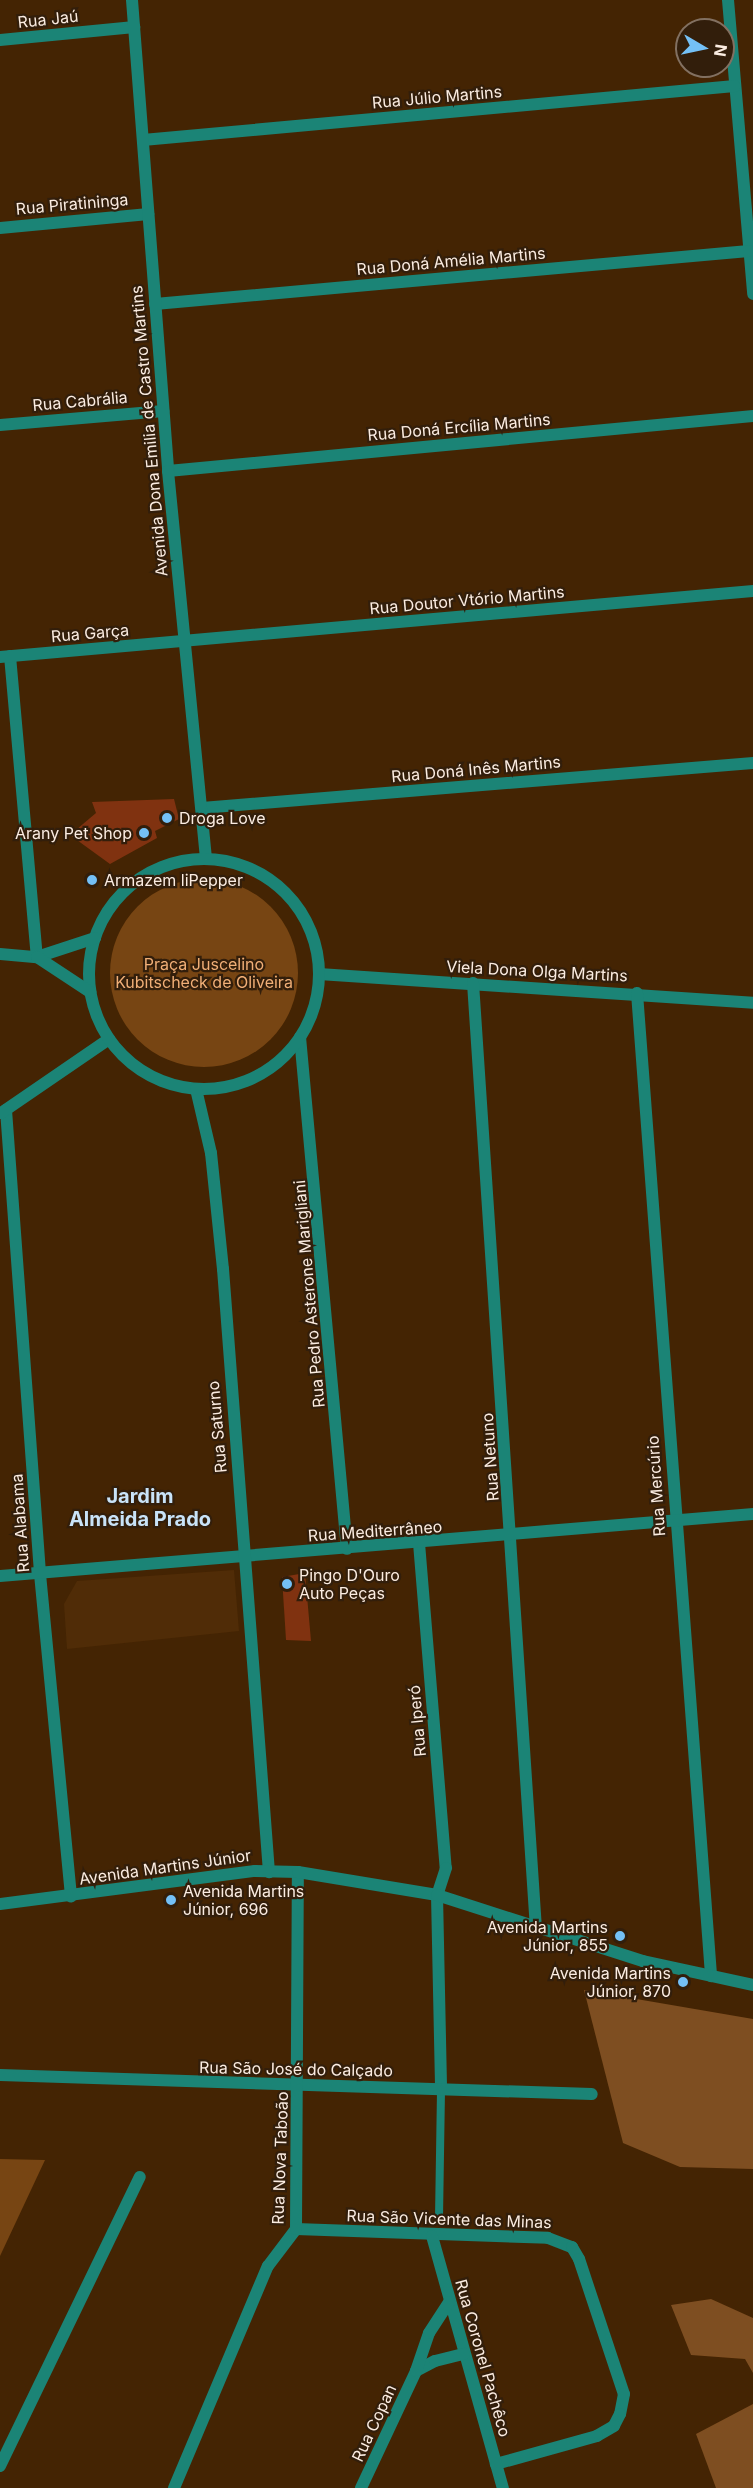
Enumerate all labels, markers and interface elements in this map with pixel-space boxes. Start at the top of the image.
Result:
street label: Rua Jaú [17,6,79,32]
north arrow [675,18,735,78]
text: N [710,43,732,58]
street label: Rua Júlio Martins [371,82,503,112]
street label: Rua Piratininga [15,190,129,218]
street label: Rua Doná Amélia Martins [356,243,546,279]
street label: Avenida Dona Emilia de Castro Martins [127,285,171,577]
street label: Rua Cabrália [32,387,128,415]
street label: Rua Doná Ercília Martins [367,409,551,445]
street label: Rua Doutor Vtório Martins [369,582,565,618]
street label: Rua Garça [50,620,130,646]
street label: Rua Doná Inês Martins [390,752,562,786]
place label: Droga Love [179,808,266,828]
marker: Droga Love [160,811,174,825]
place label: Arany Pet Shop [15,823,132,843]
marker: Arany Pet Shop [137,826,151,840]
place label: Armazem liPepper [104,870,243,890]
marker: Armazem liPepper [85,873,99,887]
park label: Praça Juscelino Kubitscheck de Oliveira [115,954,293,992]
street label: Viela Dona Olga Martins [446,957,628,985]
street label: Rua Pedro Asterone Marigliani [289,1179,329,1409]
street label: Rua Saturno [203,1380,231,1474]
street label: Rua Netuno [477,1412,503,1502]
street label: Rua Mercúrio [643,1435,669,1537]
street label: Rua Alabama [7,1473,33,1573]
district label: Jardim Almeida Prado [69,1485,211,1532]
street label: Rua Mediterrâneo [307,1517,443,1545]
place label: Pingo D'Ouro Auto Peças [299,1565,400,1603]
marker: Pingo D'Ouro Auto Peças [280,1577,294,1591]
street label: Rua Iperó [404,1684,430,1758]
street label: Avenida Martins Júnior [78,1845,252,1889]
place label: Avenida Martins Júnior, 696 [183,1881,304,1919]
marker: Avenida Martins Júnior, 696 [164,1893,178,1907]
place label: Avenida Martins Júnior, 855 [487,1917,608,1955]
marker: Avenida Martins Júnior, 855 [613,1929,627,1943]
place label: Avenida Martins Júnior, 870 [550,1963,671,2001]
marker: Avenida Martins Júnior, 870 [676,1975,690,1989]
street label: Rua São José do Calçado [199,2058,393,2080]
street label: Rua Nova Taboão [268,2091,292,2225]
street label: Rua São Vicente das Minas [346,2206,552,2232]
street label: Rua Coronel Pachêco [451,2277,515,2439]
street label: Rua Copan [348,2381,400,2465]

